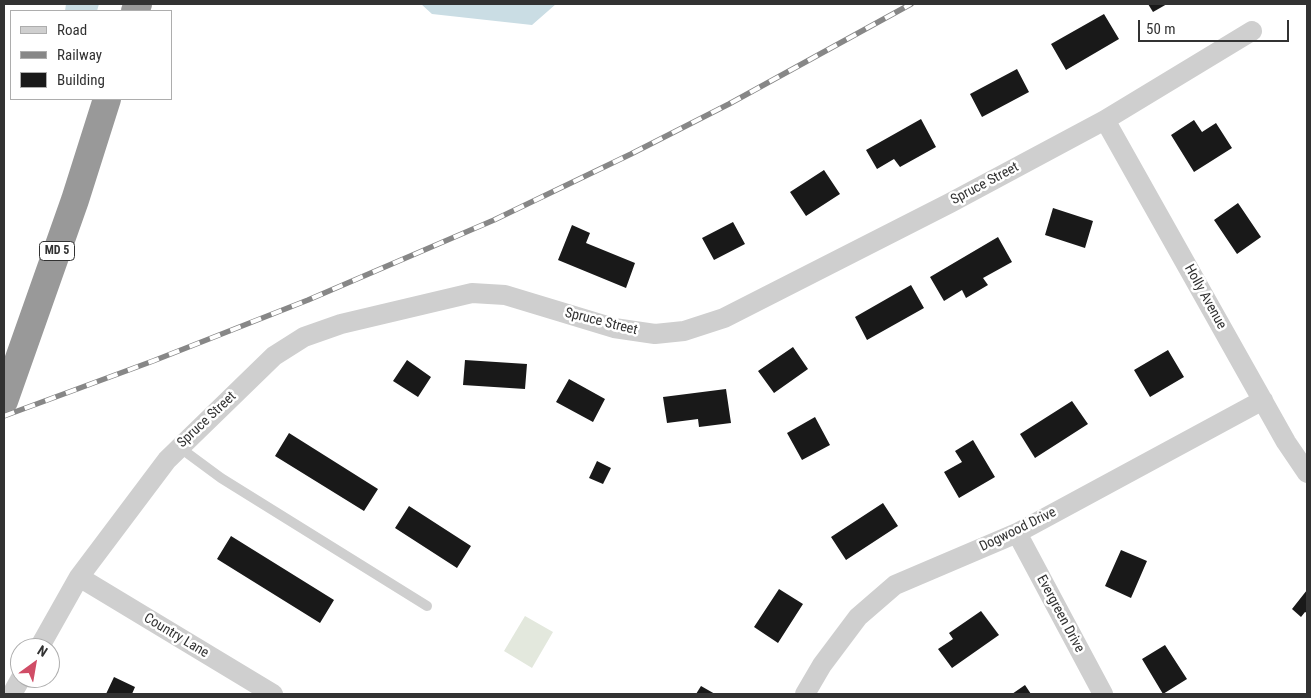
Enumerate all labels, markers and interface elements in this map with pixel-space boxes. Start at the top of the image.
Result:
legend [10,10,172,100]
scale bar [1141,10,1292,42]
text: 50 m [1146,20,1176,38]
text: Road [57,21,87,39]
text: Railway [57,46,102,64]
text: Building [57,71,105,89]
street label: Spruce Street [948,159,1022,209]
road number: MD 5 [40,242,74,260]
street label: Holly Avenue [1180,262,1230,332]
street label: Spruce Street [563,305,639,339]
street label: Spruce Street [174,389,240,451]
street label: Dogwood Drive [977,504,1059,556]
street label: Evergreen Drive [1033,572,1087,656]
street label: Country Lane [140,610,212,662]
north arrow [10,638,60,688]
text: N [35,642,50,660]

